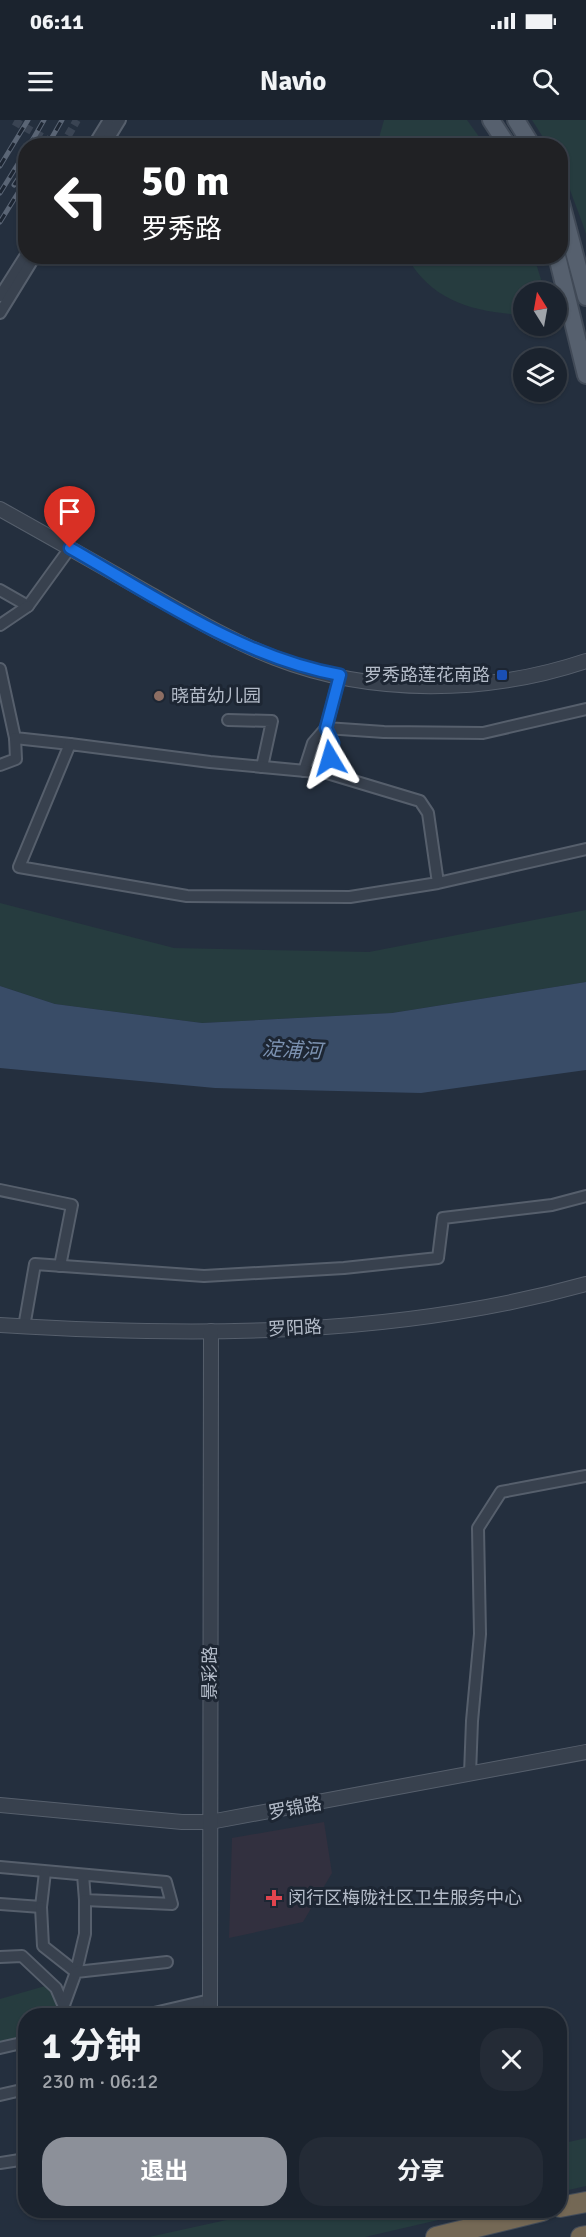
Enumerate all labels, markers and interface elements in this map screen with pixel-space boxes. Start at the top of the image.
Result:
text: 06:11 [30,8,84,35]
icon: menu [24,65,57,98]
text: Navio [260,65,326,98]
icon: search [529,65,562,98]
text: 50 m [141,156,230,207]
icon: left [42,162,120,240]
text: 罗秀路 [141,213,222,246]
north arrow [513,282,567,336]
map controls [513,282,567,402]
button: layers [513,348,567,402]
pin [44,486,95,548]
icon: arrive [53,495,86,528]
place label: 罗秀路莲花南路 [364,664,490,686]
marker: 罗秀路莲花南路 [495,668,509,682]
place label: 晓苗幼儿园 [171,685,261,707]
marker: 晓苗幼儿园 [152,689,166,703]
position arrow [298,726,362,790]
water label: 淀浦河 [261,1036,327,1064]
street label: 罗阳路 [267,1316,323,1340]
street label: 景彩路 [199,1646,221,1700]
street label: 罗锦路 [266,1792,324,1824]
place label: 闵行区梅陇社区卫生服务中心 [288,1887,522,1909]
marker: 闵行区梅陇社区卫生服务中心 [265,1889,283,1907]
text: 1 分钟 [42,2024,141,2069]
button: close [480,2028,543,2091]
text: 230 m · 06:12 [42,2069,158,2094]
button: 退出 [42,2137,287,2206]
button: 分享 [299,2137,543,2206]

